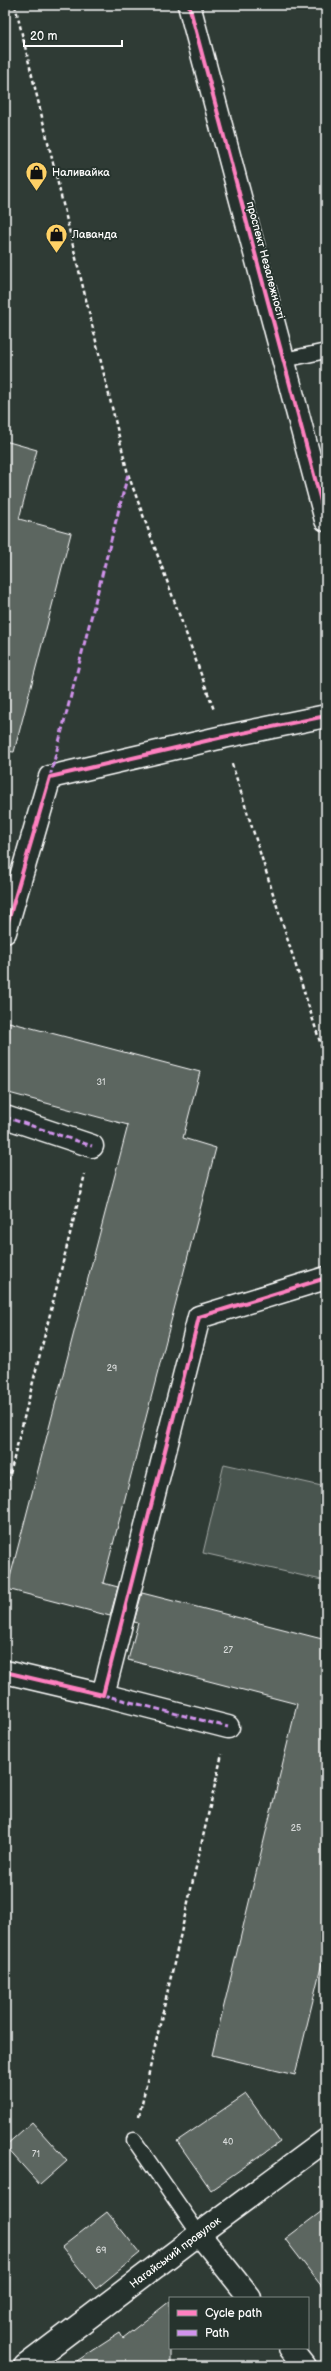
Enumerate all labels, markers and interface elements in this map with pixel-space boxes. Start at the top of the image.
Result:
scale bar [24,22,122,48]
text: 20 m [30,29,57,44]
shop icon: Наливайка [24,159,50,192]
place label: Наливайка [52,166,110,179]
street label: проспект Незалежності [244,200,288,320]
shop icon: Лаванда [43,221,69,254]
place label: Лаванда [71,228,118,241]
house number: 31 [96,1077,106,1088]
house number: 29 [107,1363,117,1374]
house number: 27 [223,1645,233,1656]
house number: 25 [291,1823,301,1834]
house number: 40 [223,2137,233,2148]
house number: 71 [32,2149,40,2160]
street label: Нагайський провулок [127,2214,223,2291]
house number: 69 [96,2245,106,2256]
legend [169,2297,309,2349]
text: Cycle path [205,2306,262,2321]
text: Path [205,2326,230,2341]

